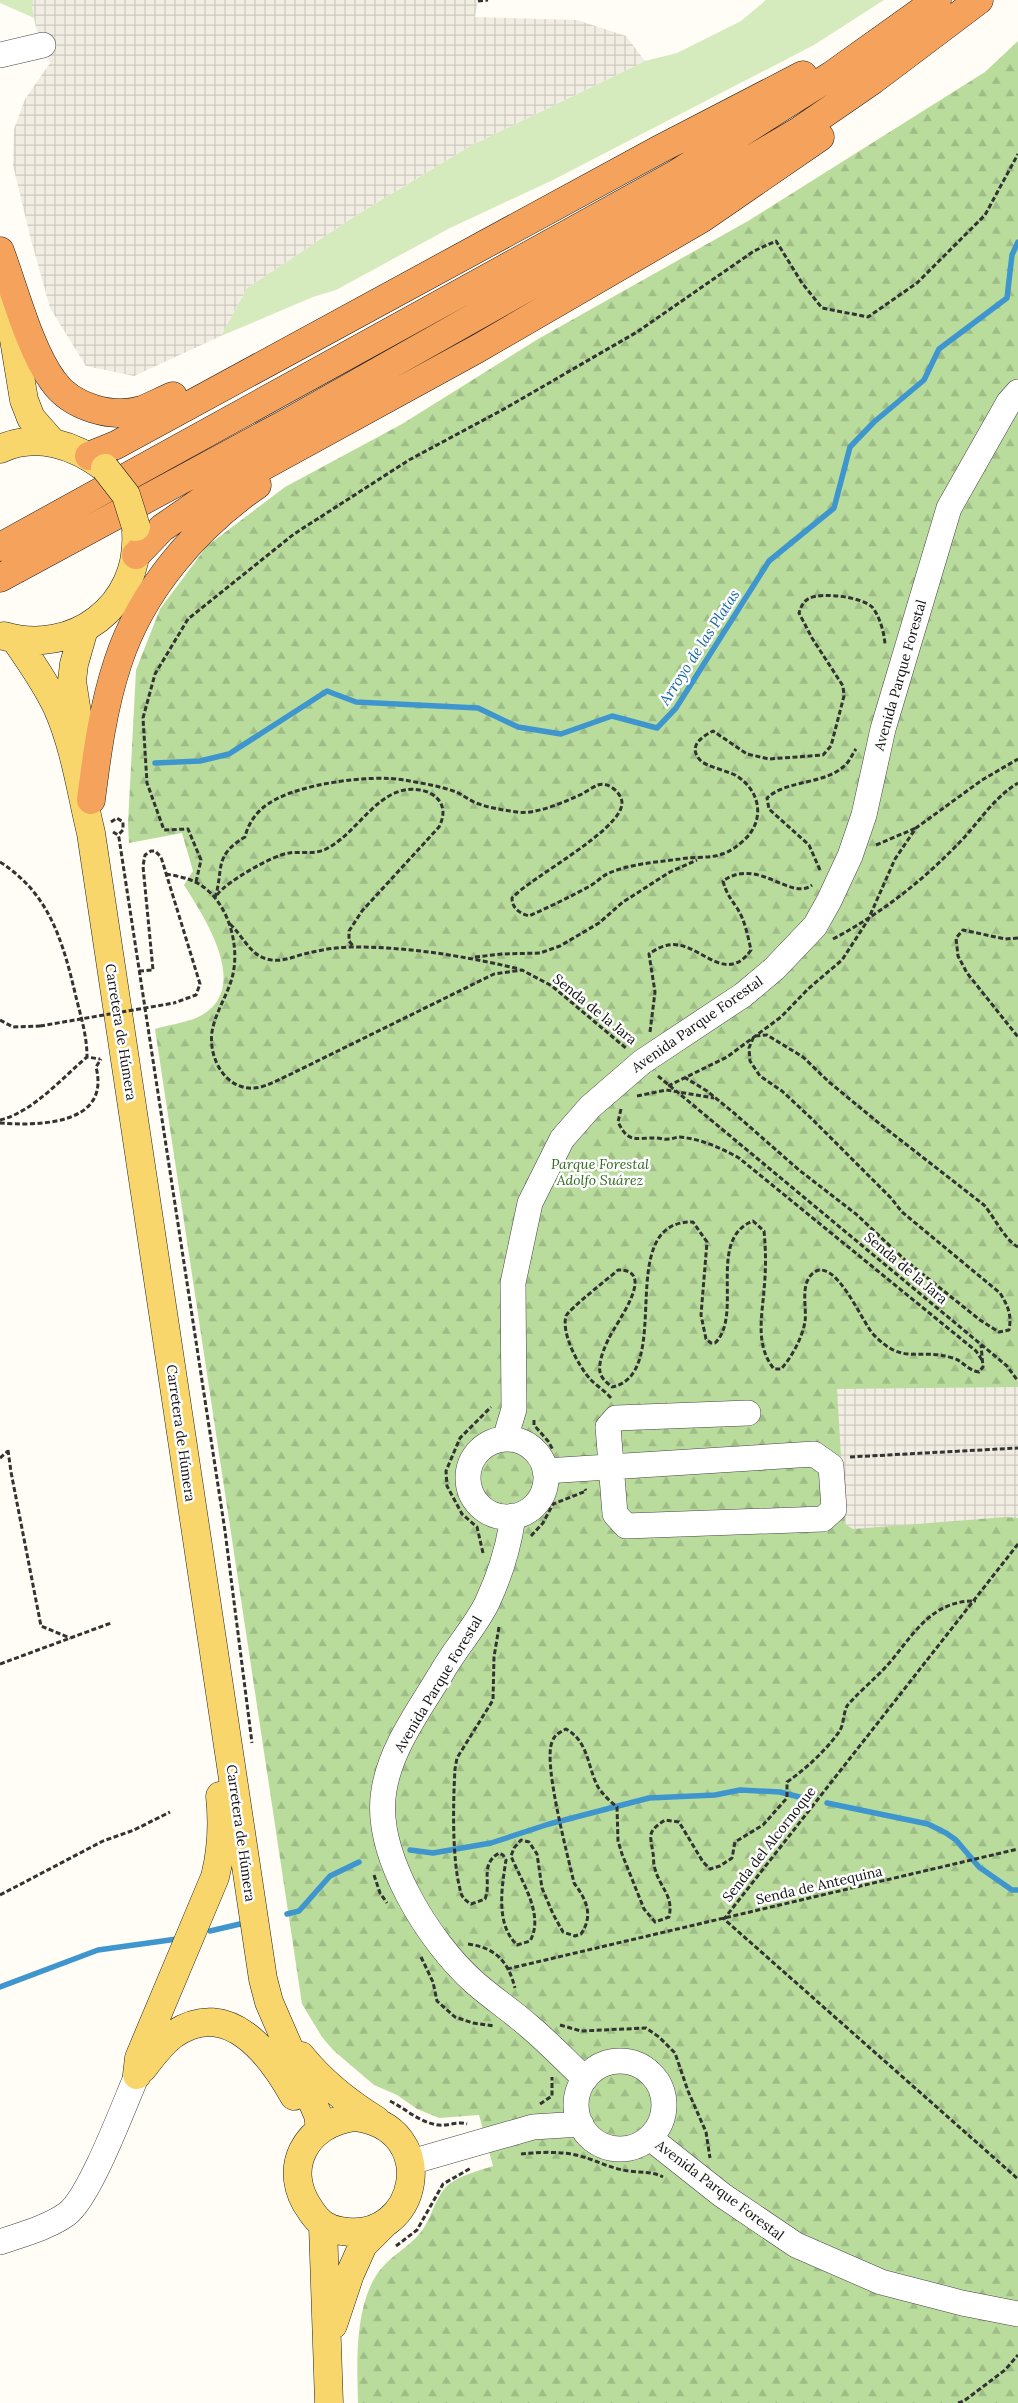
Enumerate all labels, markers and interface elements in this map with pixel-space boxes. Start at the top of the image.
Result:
water label: Arroyo de las Platas [654,586,743,709]
street label: Avenida Parque Forestal [870,597,930,754]
street label: Carretera de Húmera [101,962,141,1102]
street label: Senda de la Jara [549,970,641,1048]
street label: Avenida Parque Forestal [627,972,766,1077]
park label: Parque Forestal Adolfo Suárez [551,1155,649,1189]
street label: Senda de la Jara [861,1228,951,1308]
street label: Carretera de Húmera [162,1363,200,1503]
street label: Avenida Parque Forestal [390,1612,486,1756]
street label: Carretera de Húmera [222,1763,260,1903]
street label: Senda del Alcornoque [718,1782,820,1905]
street label: Senda de Antequina [754,1862,884,1908]
street label: Avenida Parque Forestal [651,2135,788,2244]

